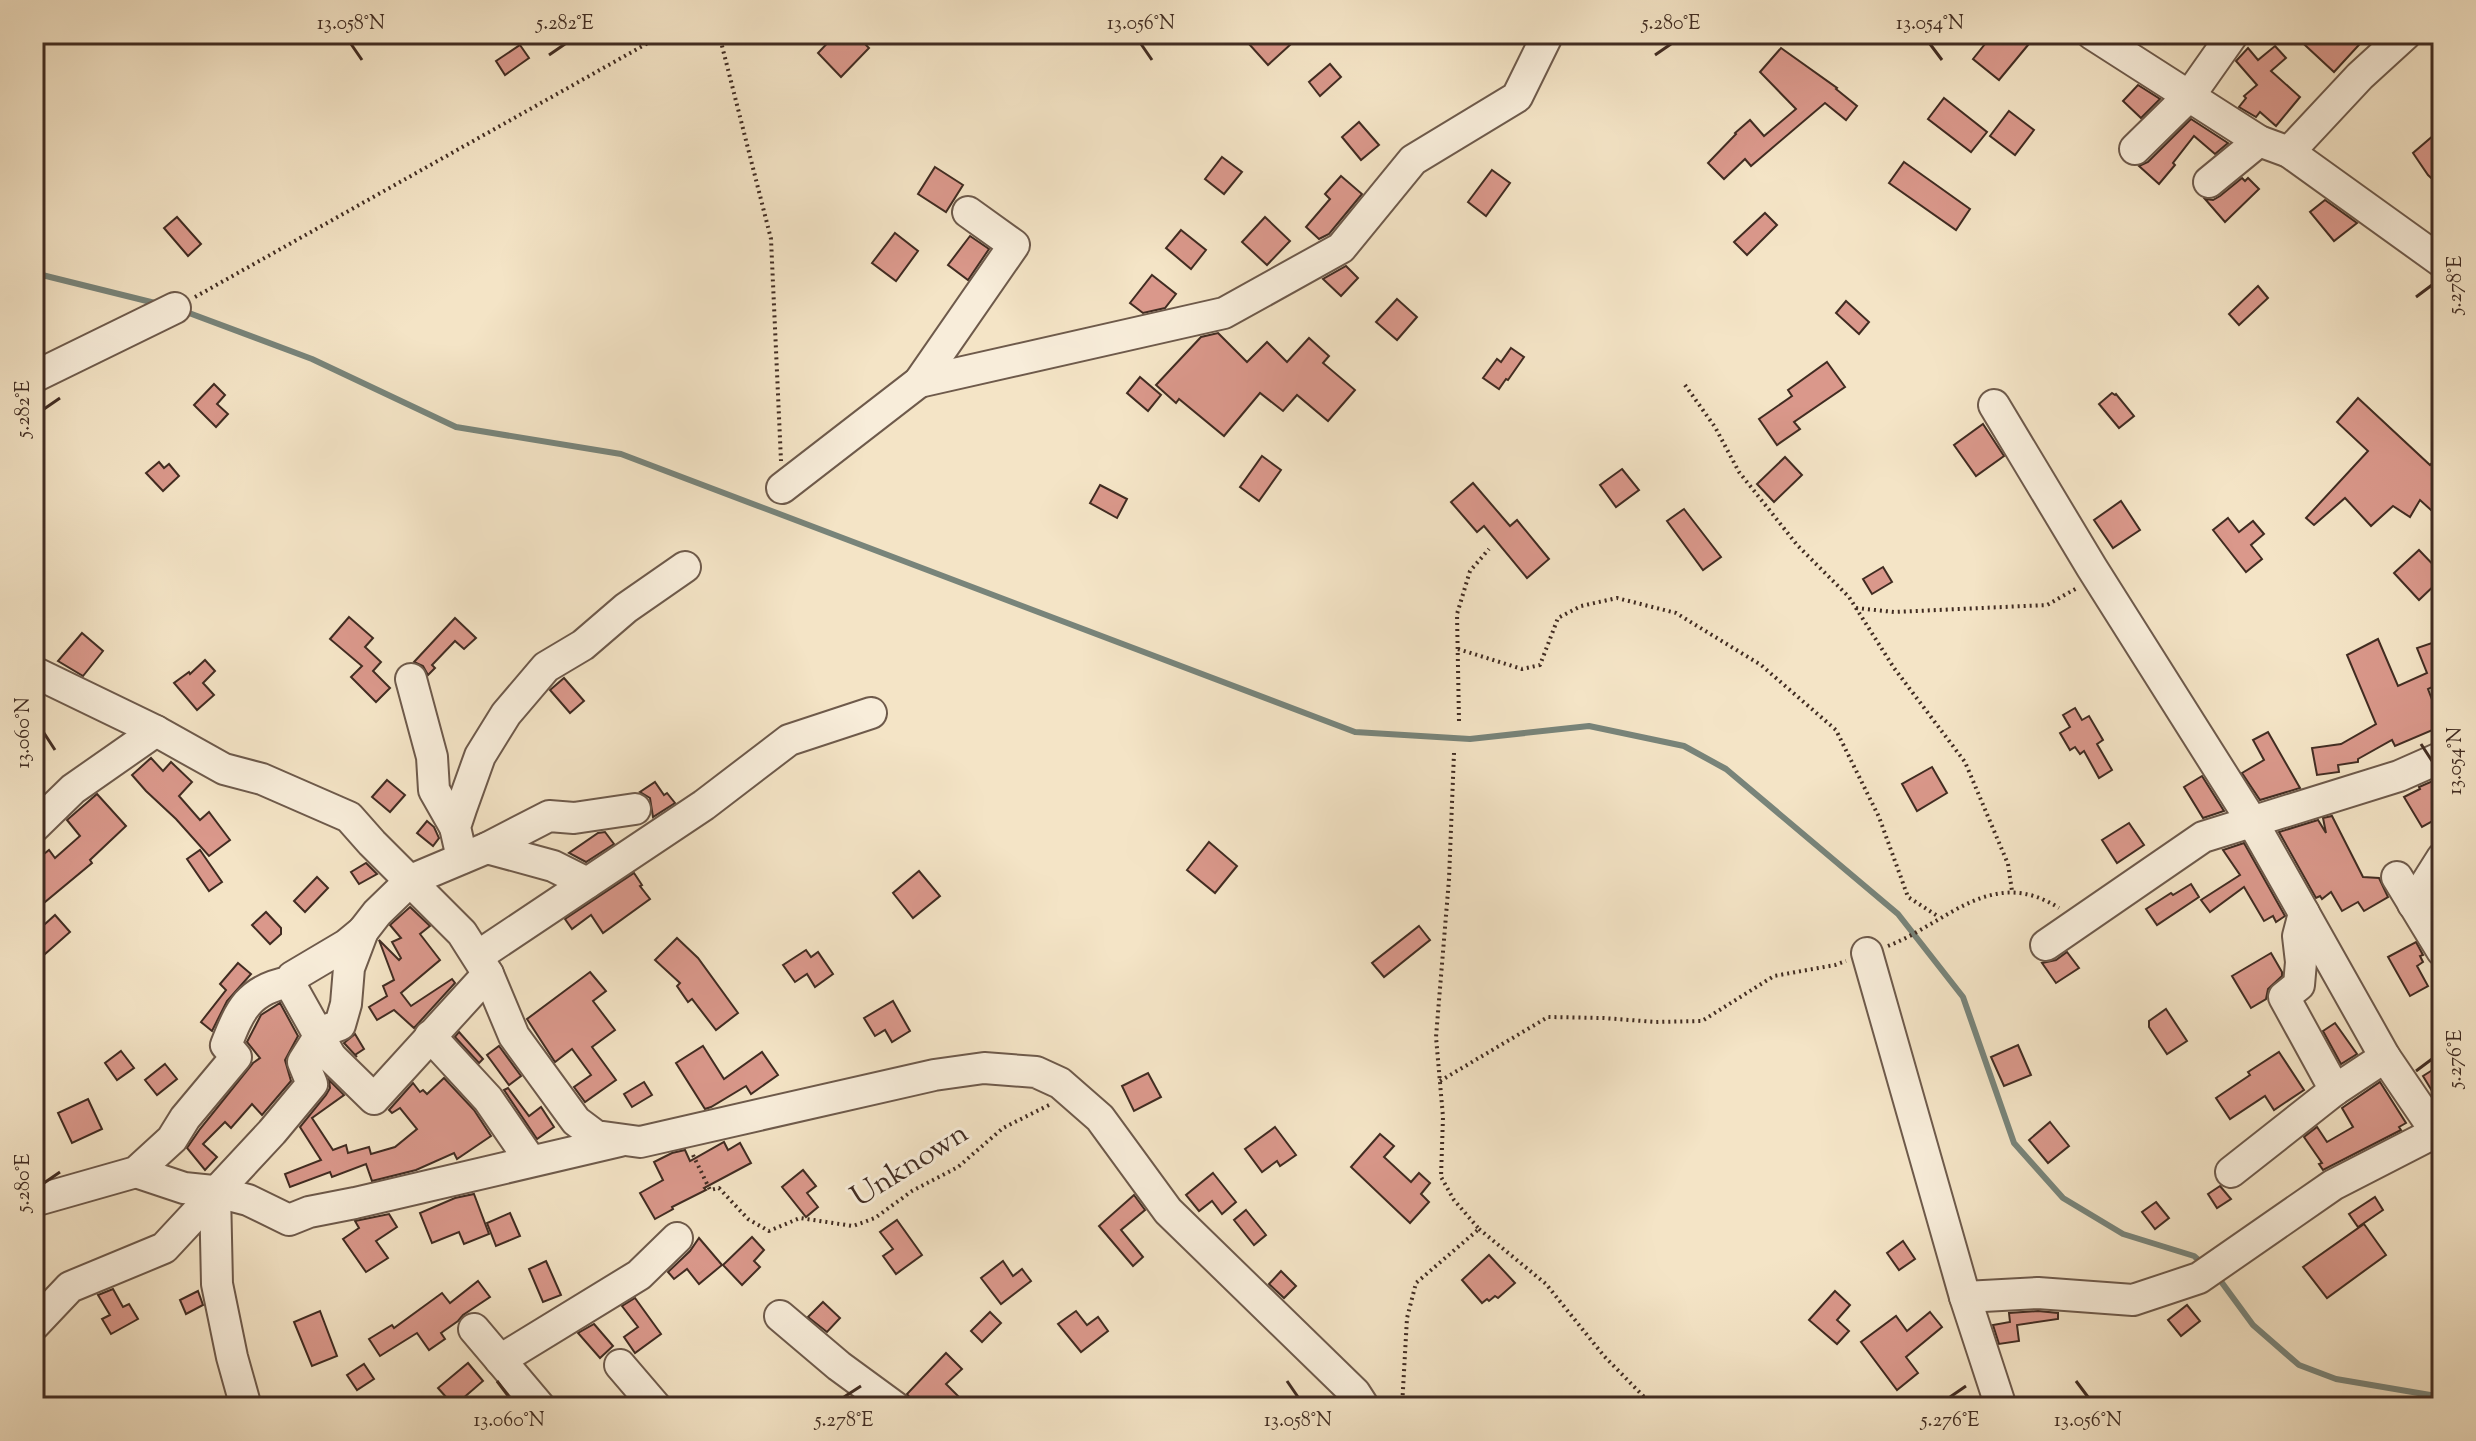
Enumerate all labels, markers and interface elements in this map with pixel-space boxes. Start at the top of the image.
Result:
text: 13.058°N [317,10,385,39]
text: 5.282°E [535,10,594,39]
text: 13.056°N [1107,10,1175,39]
text: 5.280°E [1641,10,1700,39]
text: 13.054°N [1896,10,1964,39]
text: 5.278°E [2442,256,2471,315]
text: 5.282°E [10,380,39,439]
text: 13.060°N [10,697,39,769]
text: 13.054°N [2442,727,2471,795]
text: 5.276°E [2442,1030,2471,1089]
street label: Unknown [843,1113,978,1219]
text: 5.280°E [10,1154,39,1213]
text: 13.060°N [473,1407,545,1436]
text: 5.278°E [814,1407,873,1436]
text: 13.058°N [1264,1407,1332,1436]
text: 5.276°E [1920,1407,1979,1436]
text: 13.056°N [2054,1407,2122,1436]

